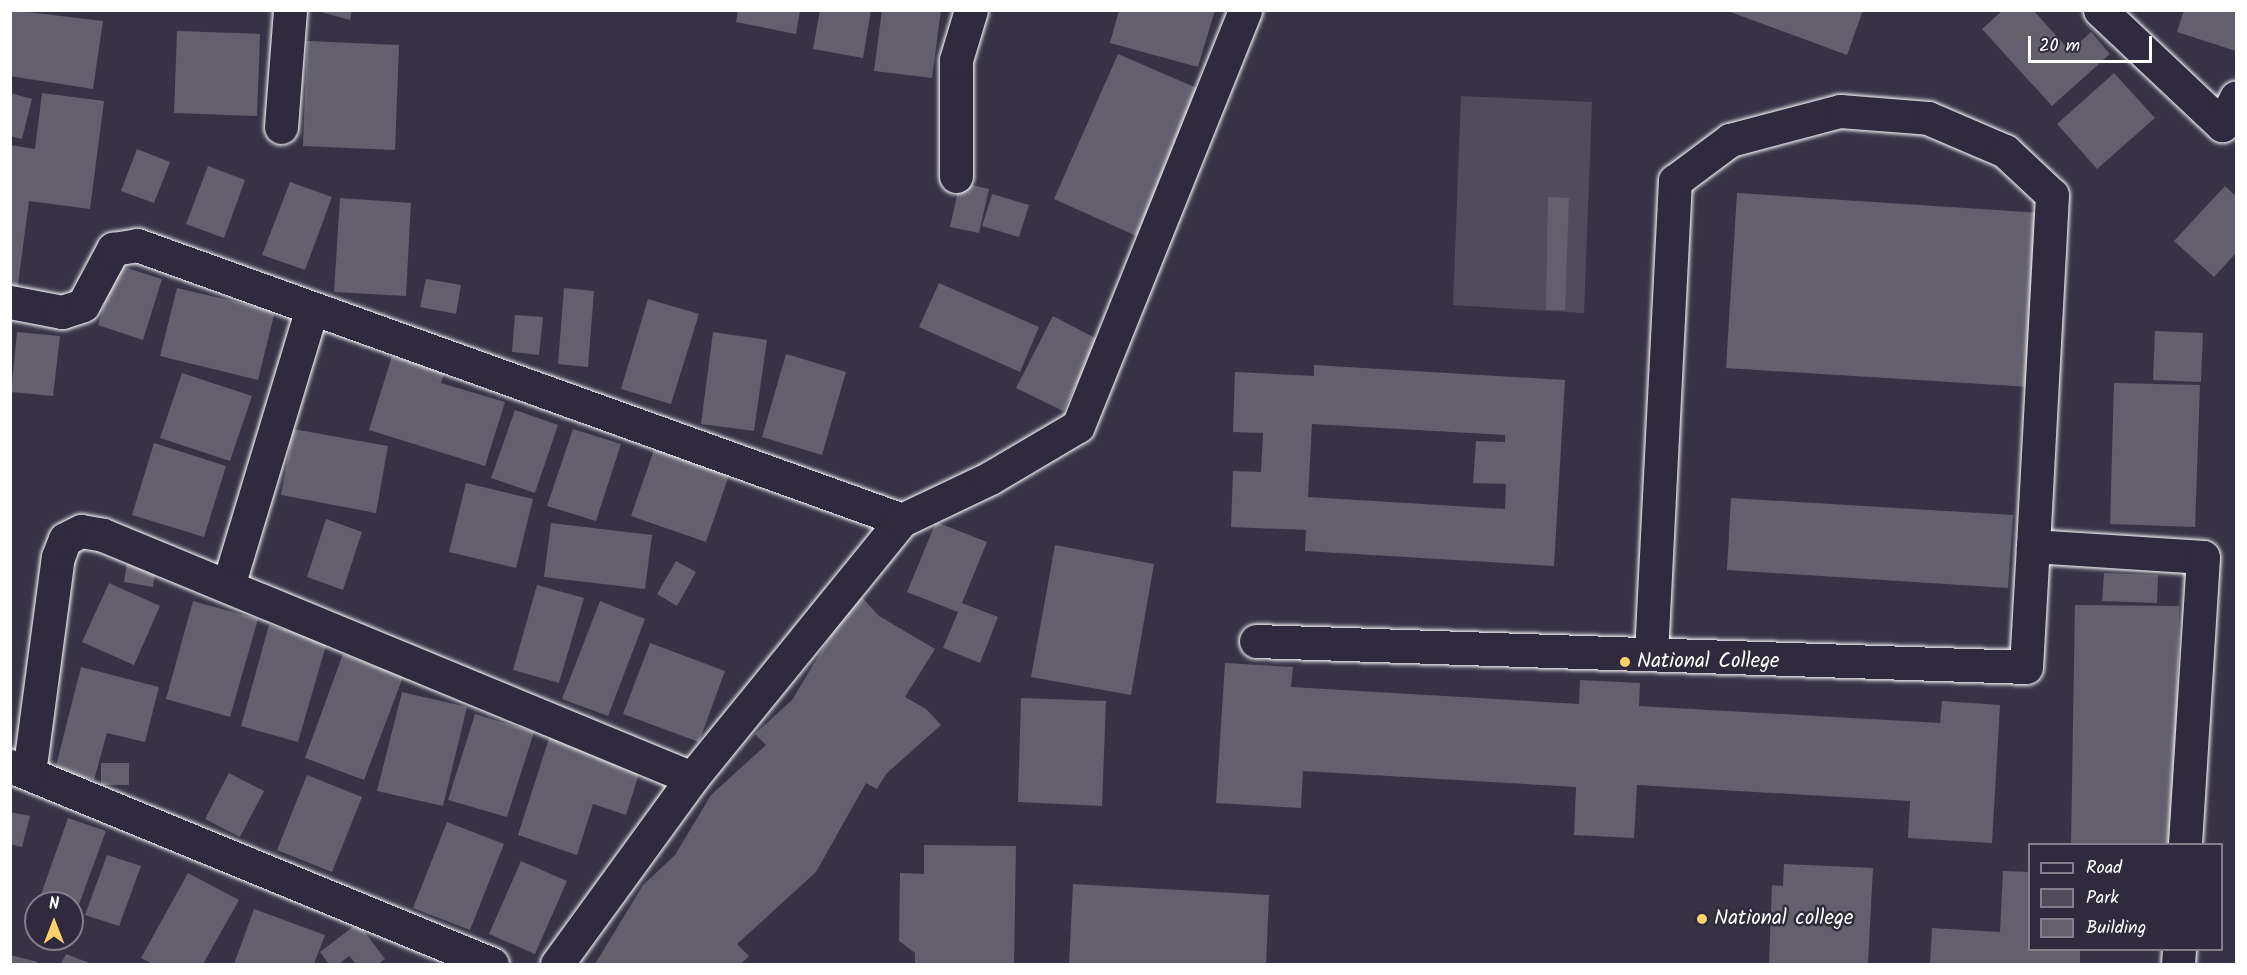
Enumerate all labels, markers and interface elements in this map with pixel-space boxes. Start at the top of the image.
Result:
scale bar [2031,24,2156,62]
text: 20 m [2039,32,2080,61]
place label: National College [1637,649,1780,675]
marker: National College [1618,655,1632,669]
legend [2028,843,2223,951]
text: Road [2086,854,2122,883]
text: Park [2086,884,2119,913]
north arrow [24,891,84,951]
text: N [49,892,59,917]
place label: National college [1714,906,1853,932]
marker: National college [1695,912,1709,926]
text: Building [2086,914,2146,943]

